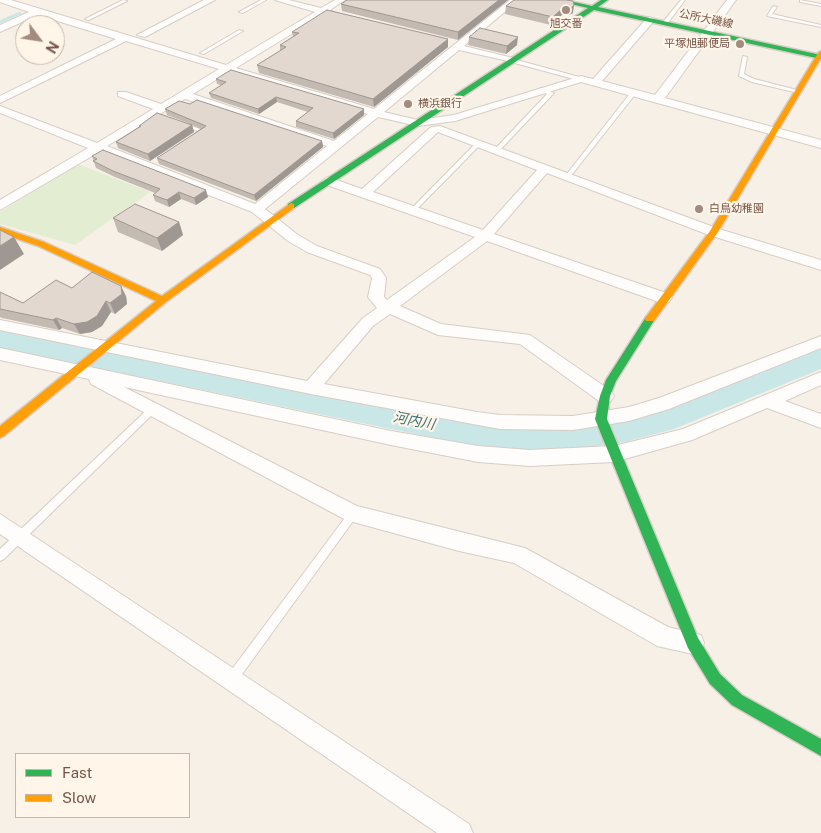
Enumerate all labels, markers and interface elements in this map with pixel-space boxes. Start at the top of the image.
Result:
marker: 旭交番 [560,4,572,16]
street label: 公所大磯線 [678,7,734,31]
north arrow [15,15,65,65]
place label: 旭交番 [550,17,582,31]
place label: 平塚旭郵便局 [664,37,730,51]
text: N [42,38,62,56]
marker: 平塚旭郵便局 [734,38,746,50]
place label: 横浜銀行 [418,97,462,111]
marker: 横浜銀行 [402,98,414,110]
place label: 白鳥幼稚園 [709,202,764,216]
marker: 白鳥幼稚園 [693,203,705,215]
water label: 河内川 [392,409,436,433]
legend [15,753,190,818]
text: Fast [62,764,92,781]
text: Slow [62,789,96,806]

